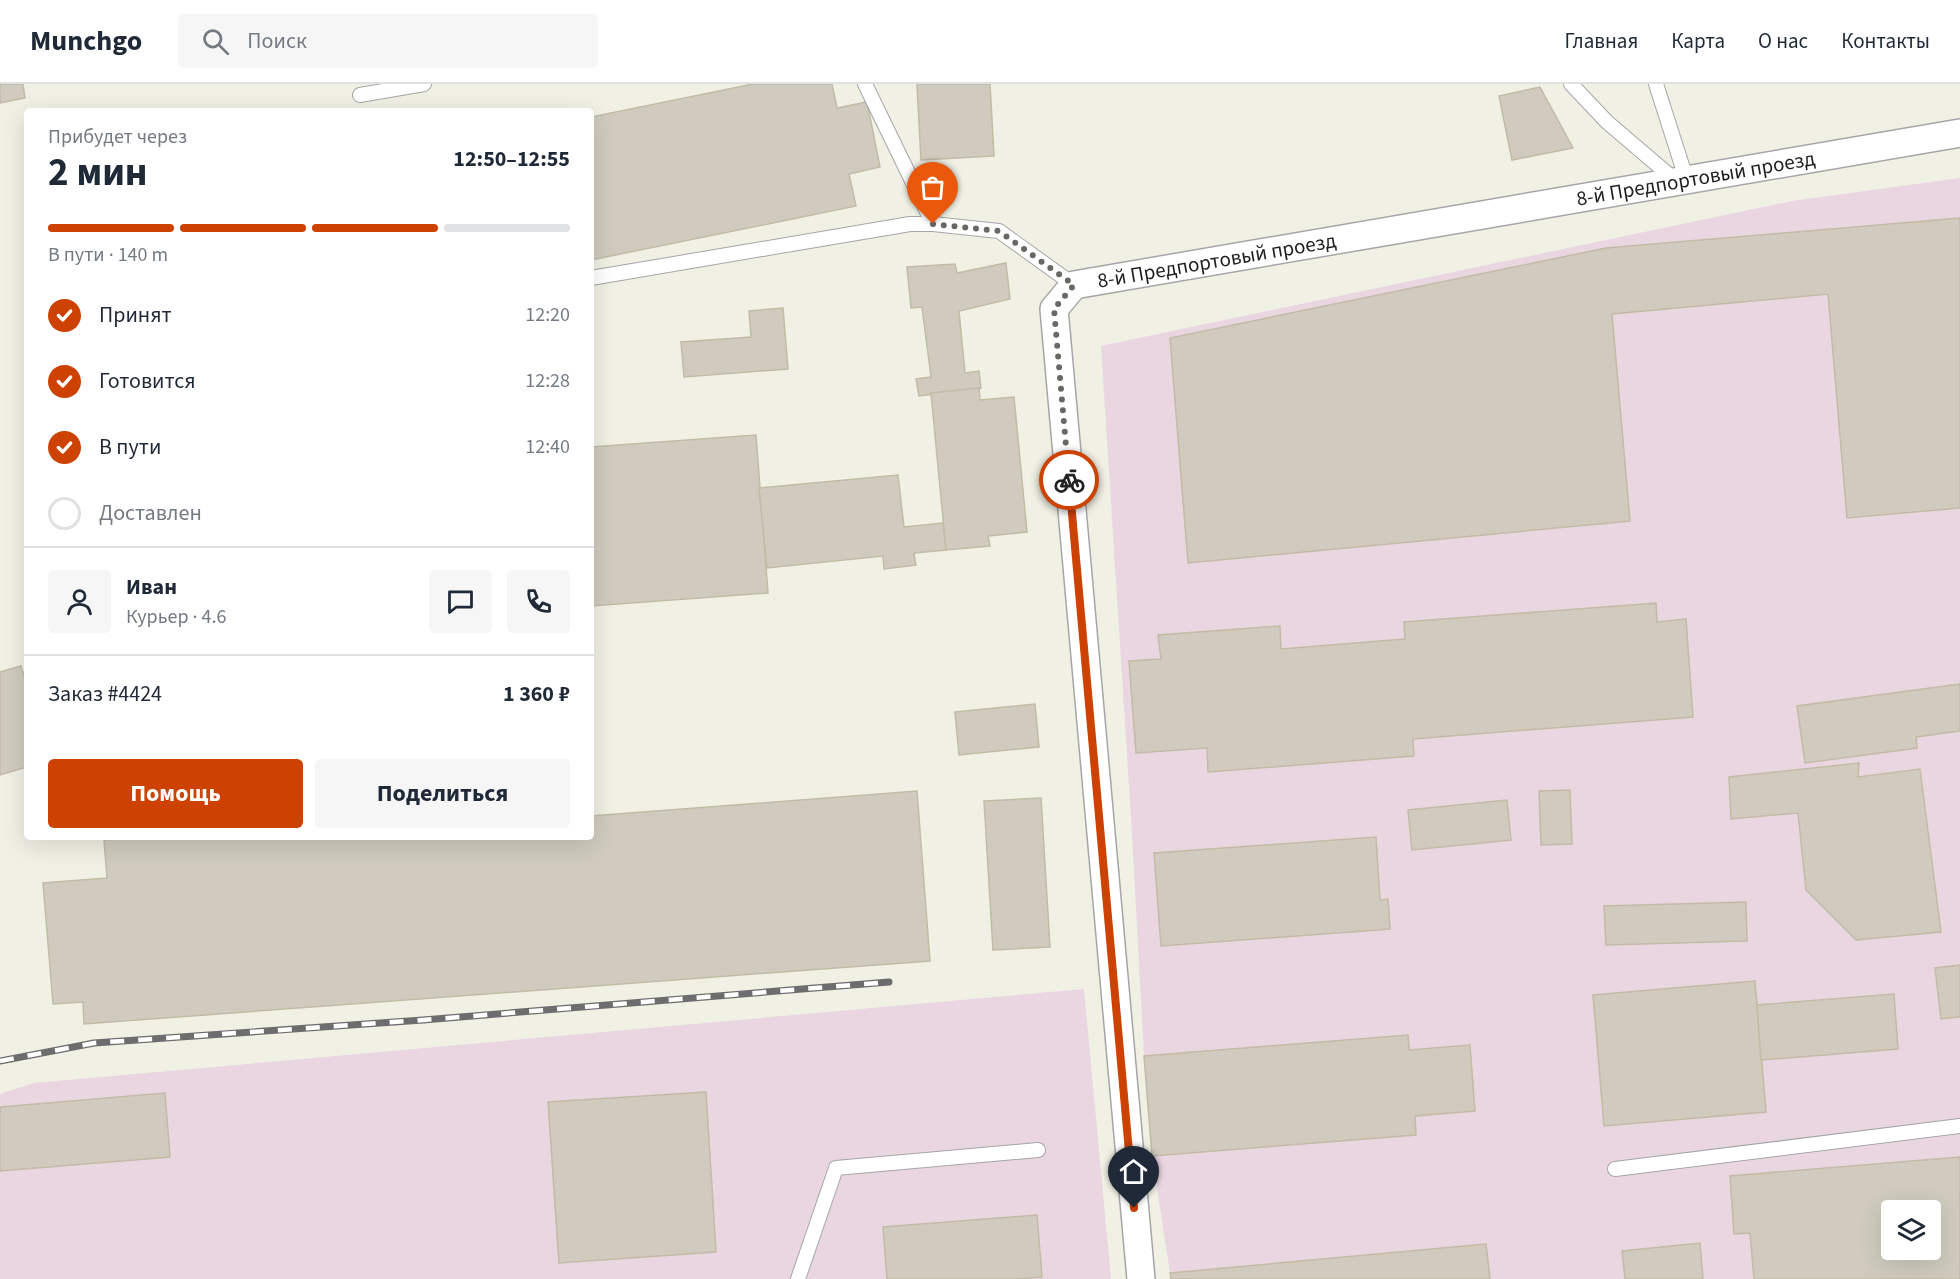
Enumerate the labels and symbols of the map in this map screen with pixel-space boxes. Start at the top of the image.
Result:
street label: 8-й Предпортовый проезд [1574,143,1817,214]
pin [907,162,958,224]
street label: 8-й Предпортовый проезд [1095,225,1338,296]
courier [1039,450,1099,510]
pin [1108,1146,1159,1208]

